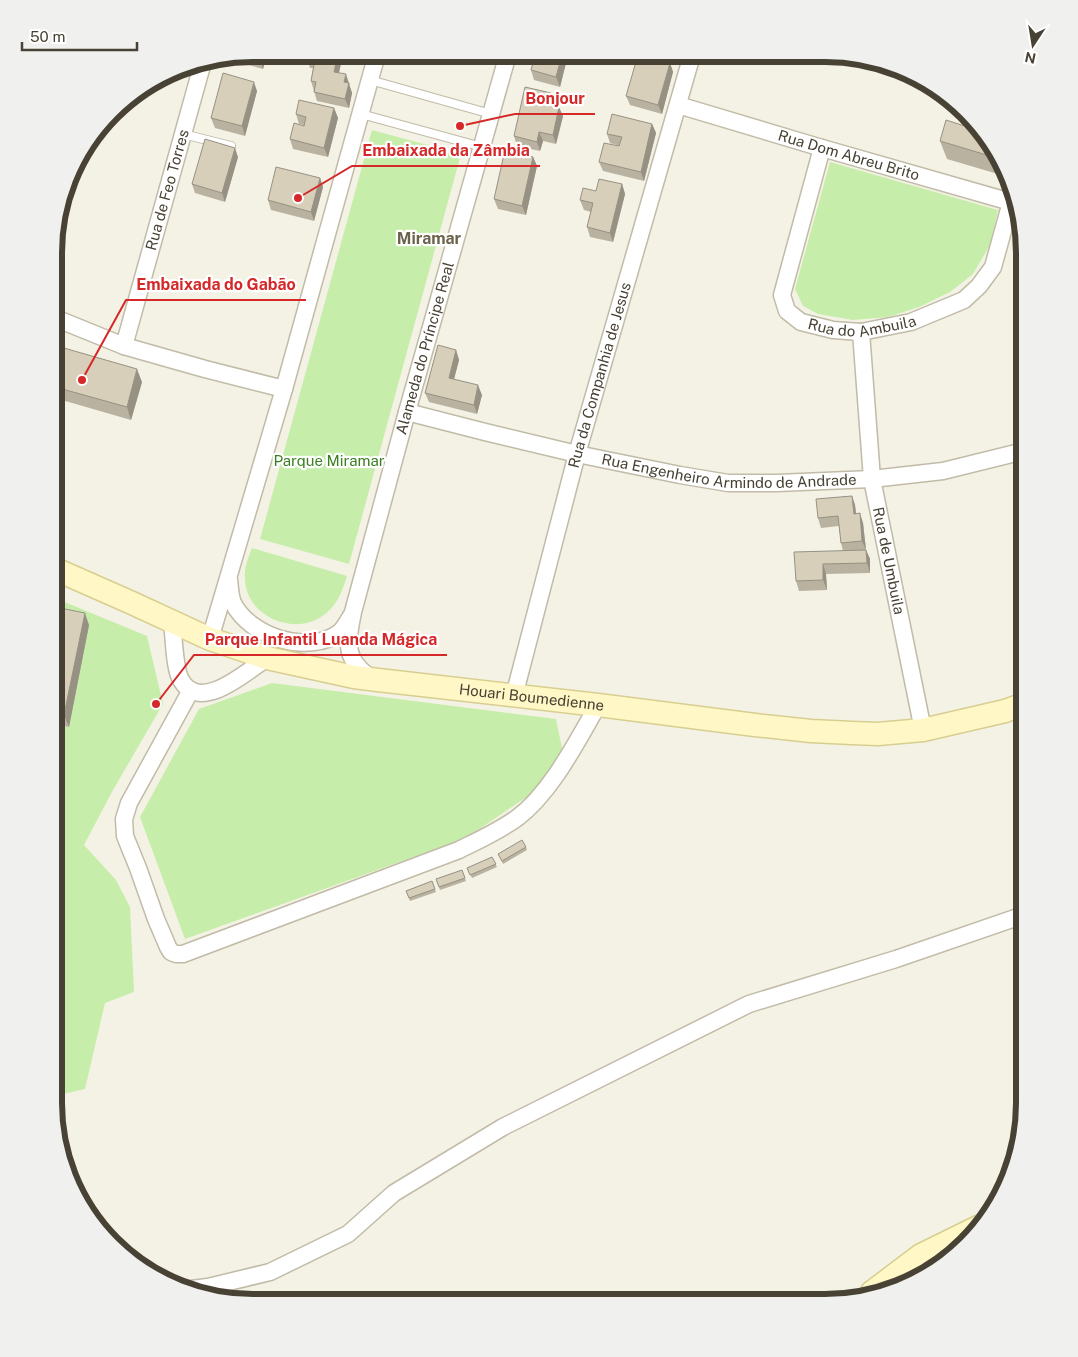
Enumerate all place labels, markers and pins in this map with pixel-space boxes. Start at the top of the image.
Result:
callout: Bonjour [515,83,595,114]
callout: Embaixada da Zâmbia [352,135,540,166]
callout: Embaixada do Gabão [126,269,306,300]
callout: Parque Infantil Luanda Mágica [194,624,447,655]

